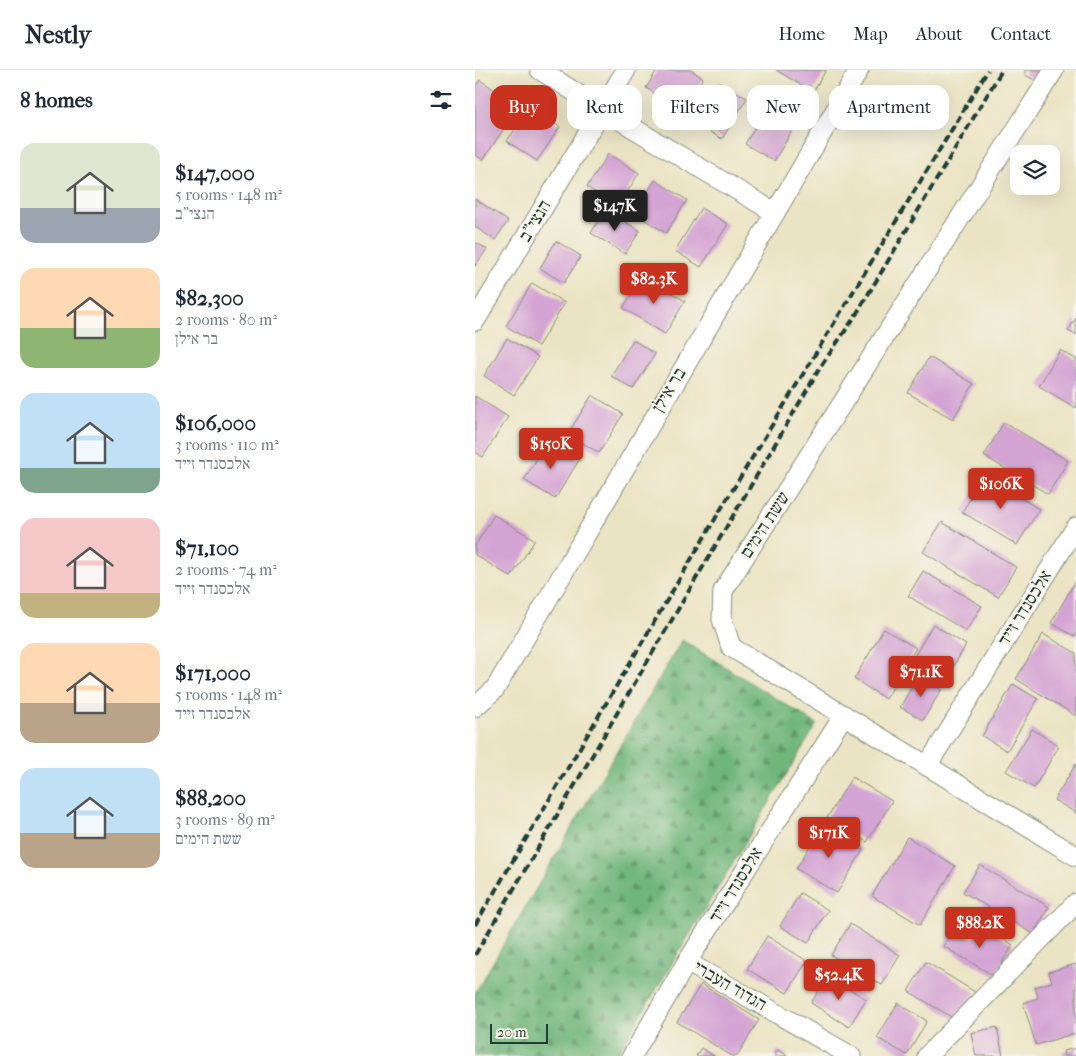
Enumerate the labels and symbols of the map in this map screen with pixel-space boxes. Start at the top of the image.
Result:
pin: $147K [580,190,650,232]
street label: הנצי"ב [514,196,556,246]
pin: $82.3K [613,262,695,305]
street label: בר אילן [648,364,691,416]
pin: $150K [516,428,586,470]
pin: $106K [966,468,1036,510]
street label: ששת הימים [736,488,794,562]
street label: אלכסנדר זייד [994,566,1056,650]
pin: $71.1K [880,656,962,698]
pin: $171K [794,816,864,859]
street label: אלכסנדר זייד [705,843,767,927]
pin: $88.2K [939,906,1021,949]
street label: הגדוד העברי [690,957,770,1015]
pin: $52.4K [798,958,880,1001]
scale bar [490,1021,547,1044]

